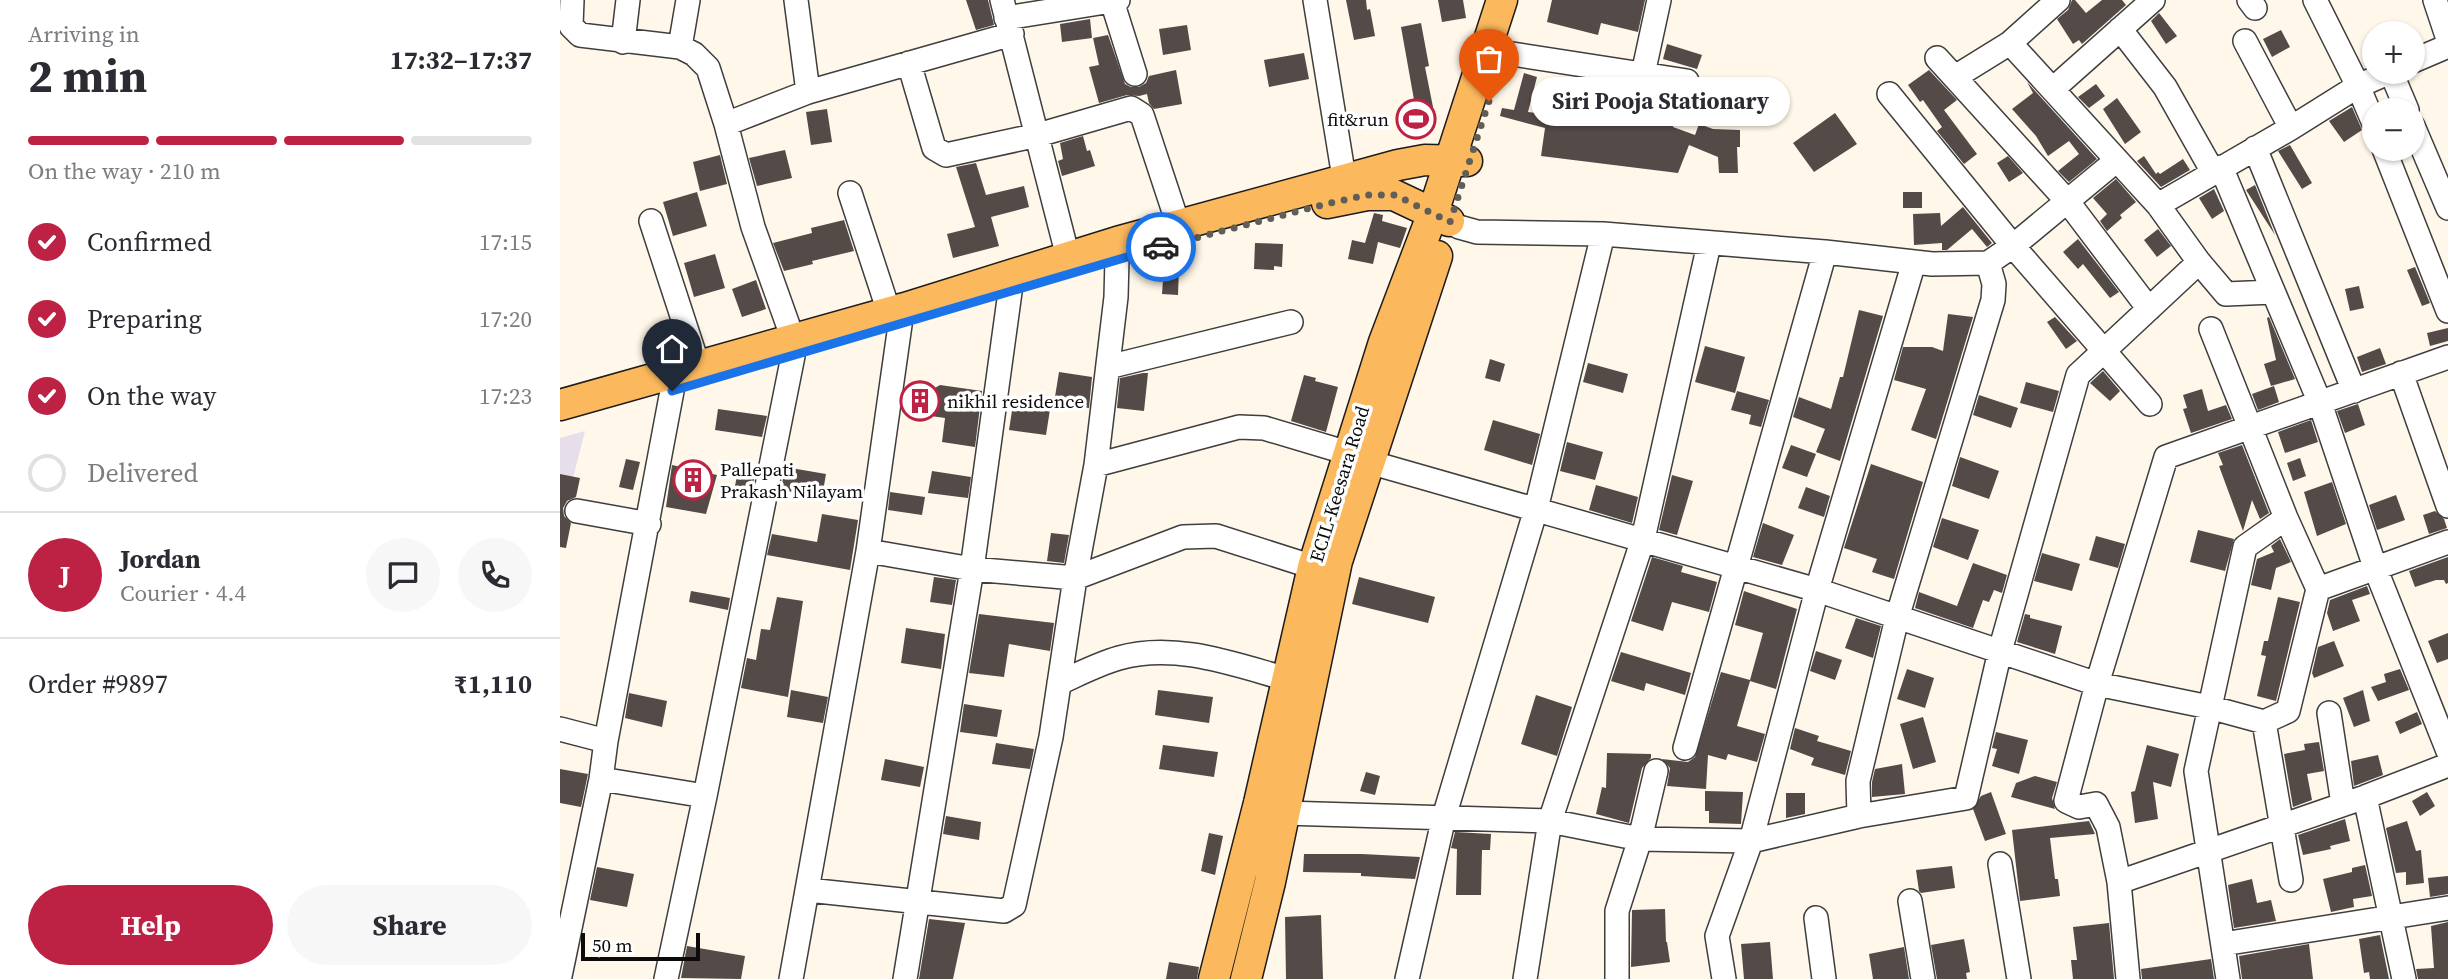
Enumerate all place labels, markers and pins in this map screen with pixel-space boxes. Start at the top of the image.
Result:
pin [1459,29,1519,101]
callout: Siri Pooja Stationary [1531,76,1790,126]
sports icon: fit&run [1395,98,1437,140]
place label: fit&run [1327,106,1389,132]
pin [642,319,702,391]
building icon: nikhil residence [899,380,941,422]
place label: nikhil residence [947,388,1084,414]
place label: Pallepati Prakash Nilayam [720,456,863,504]
building icon: Pallepati Prakash Nilayam [672,459,714,501]

